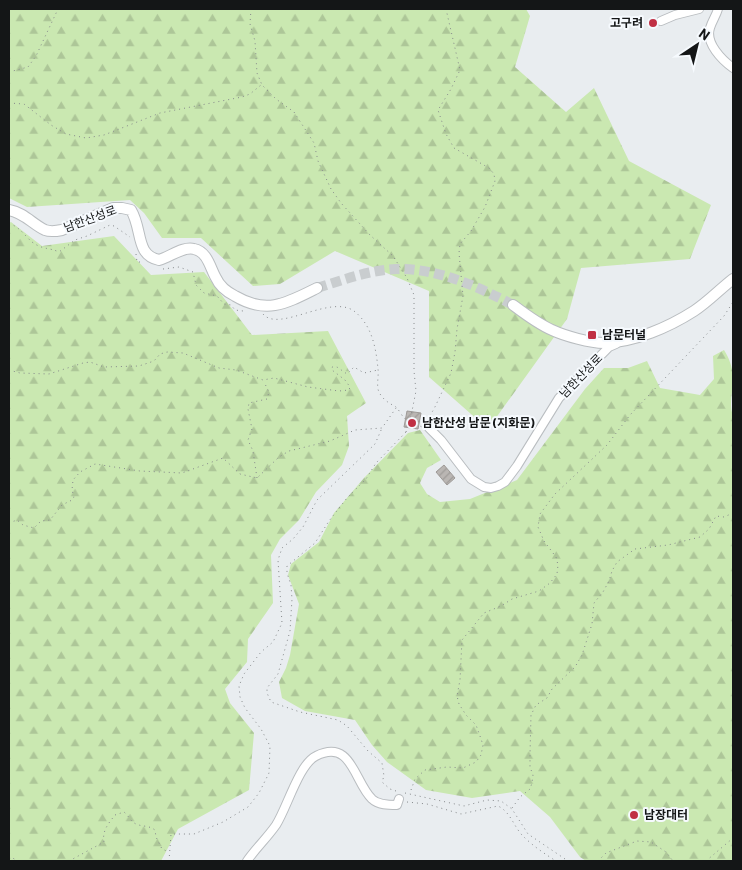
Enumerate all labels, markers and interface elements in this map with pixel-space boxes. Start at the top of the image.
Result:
place label: 고구려 [610,15,643,29]
marker: 고구려 [647,17,659,29]
north arrow [672,20,722,70]
text: N [696,24,713,44]
street label: 남한산성로 [61,202,118,234]
place label: 남문터널 [602,327,646,341]
marker: 남문터널 [586,329,598,341]
street label: 남한산성로 [556,351,604,400]
place label: 남한산성 남문 (지화문) [422,415,535,429]
marker: 남한산성 남문 (지화문) [406,417,418,429]
place label: 남장대터 [644,807,688,821]
marker: 남장대터 [628,809,640,821]

